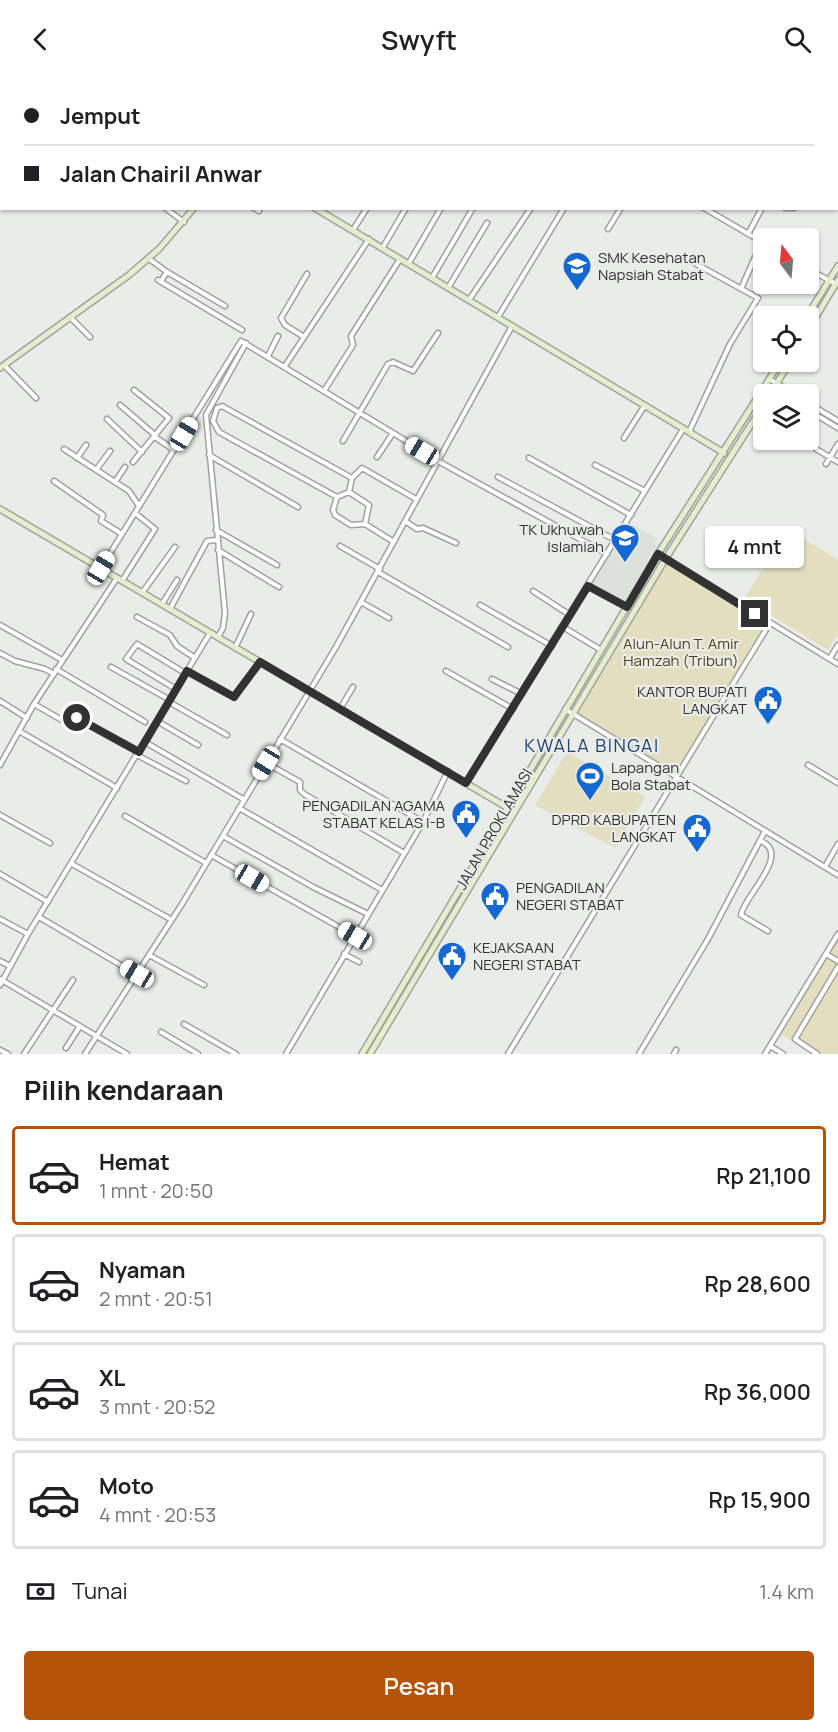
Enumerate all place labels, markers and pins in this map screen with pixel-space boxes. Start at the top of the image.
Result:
place label: SMK Kesehatan Napsiah Stabat [598,247,706,285]
school or university icon: SMK Kesehatan Napsiah Stabat [561,250,593,292]
place label: TK Ukhuwah Islamiah [519,519,604,557]
school or university icon: TK Ukhuwah Islamiah [609,522,641,564]
place label: KANTOR BUPATI LANGKAT [637,681,747,719]
public building icon: KANTOR BUPATI LANGKAT [752,684,784,726]
place label: Lapangan Bola Stabat [611,757,691,795]
sports icon: Lapangan Bola Stabat [574,760,606,802]
place label: PENGADILAN AGAMA STABAT KELAS I-B [302,795,445,833]
public building icon: PENGADILAN AGAMA STABAT KELAS I-B [450,798,482,840]
place label: DPRD KABUPATEN LANGKAT [552,809,676,847]
public building icon: DPRD KABUPATEN LANGKAT [681,812,713,854]
place label: PENGADILAN NEGERI STABAT [516,877,624,915]
public building icon: PENGADILAN NEGERI STABAT [479,880,511,922]
place label: KEJAKSAAN NEGERI STABAT [473,937,581,975]
public building icon: KEJAKSAAN NEGERI STABAT [436,940,468,982]

